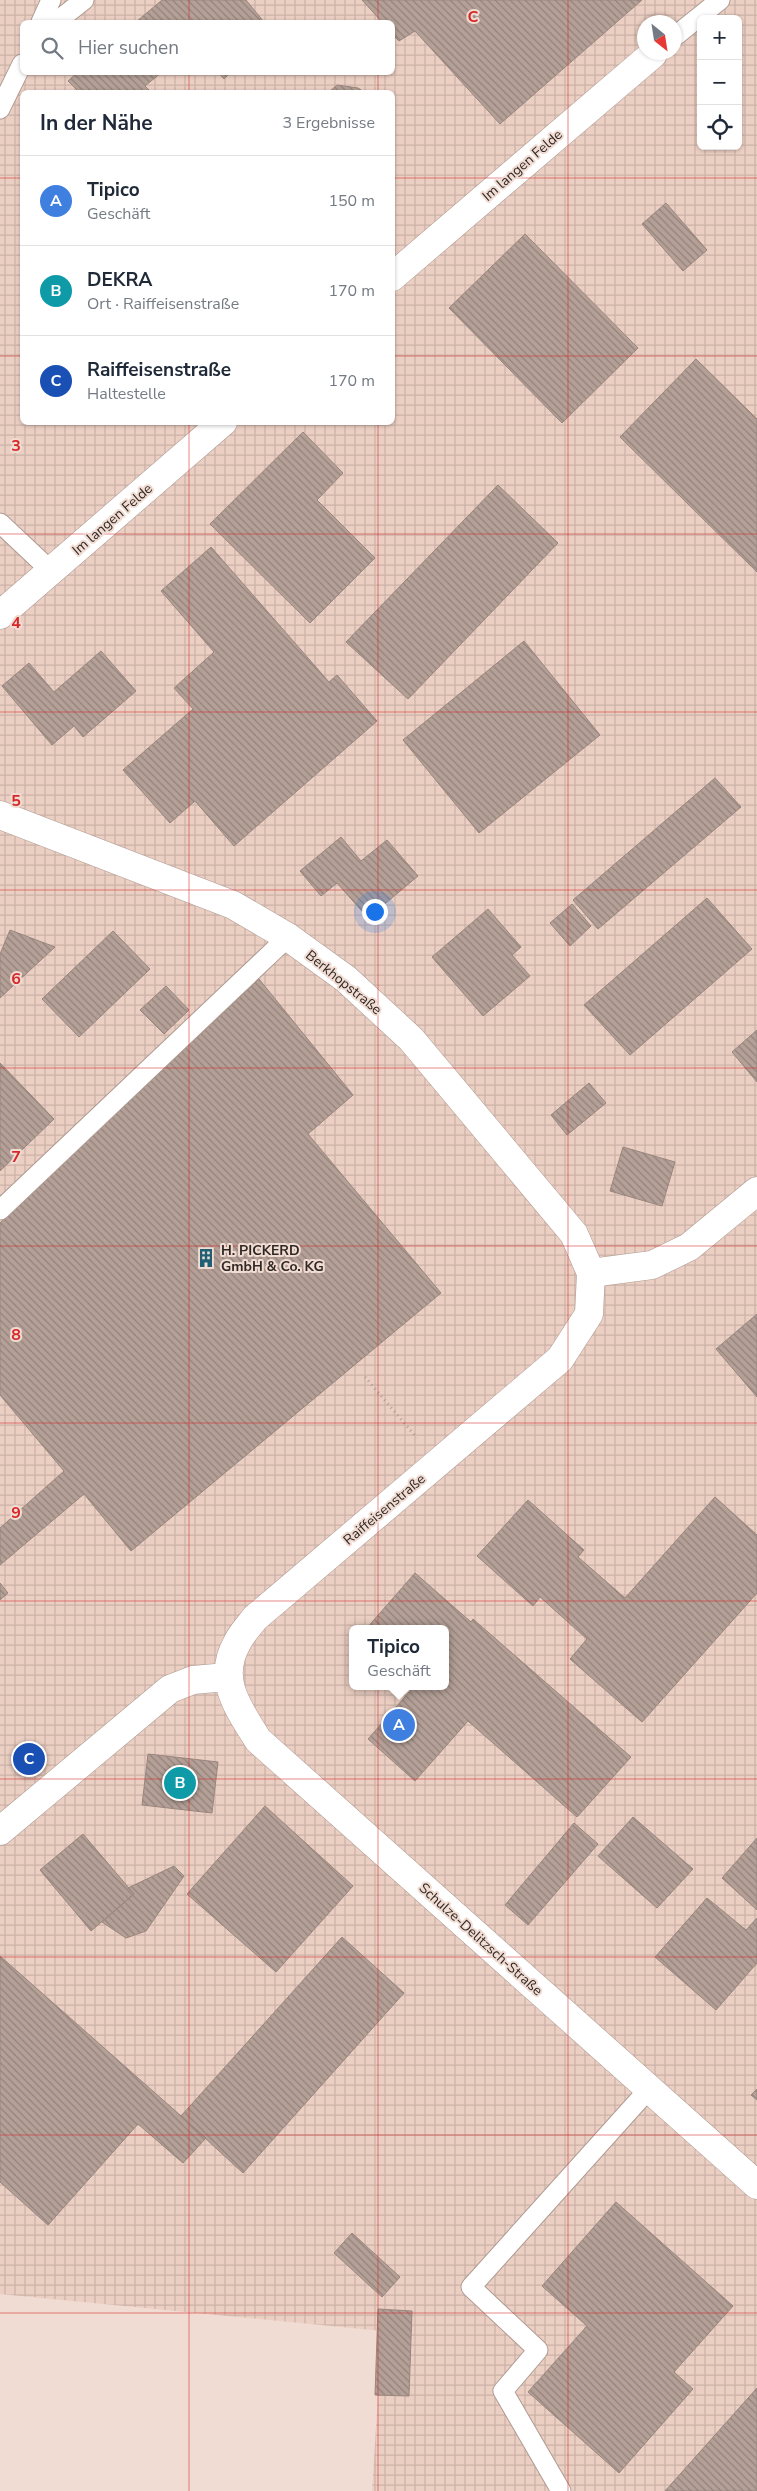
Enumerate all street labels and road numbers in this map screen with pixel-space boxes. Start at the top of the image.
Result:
street label: Im langen Felde [478,125,566,205]
street label: Im langen Felde [68,479,156,559]
street label: Berkhopstraße [302,946,386,1019]
street label: Raiffeisenstraße [339,1469,429,1549]
street label: Schulze-Delitzsch-Straße [415,1879,547,2000]

